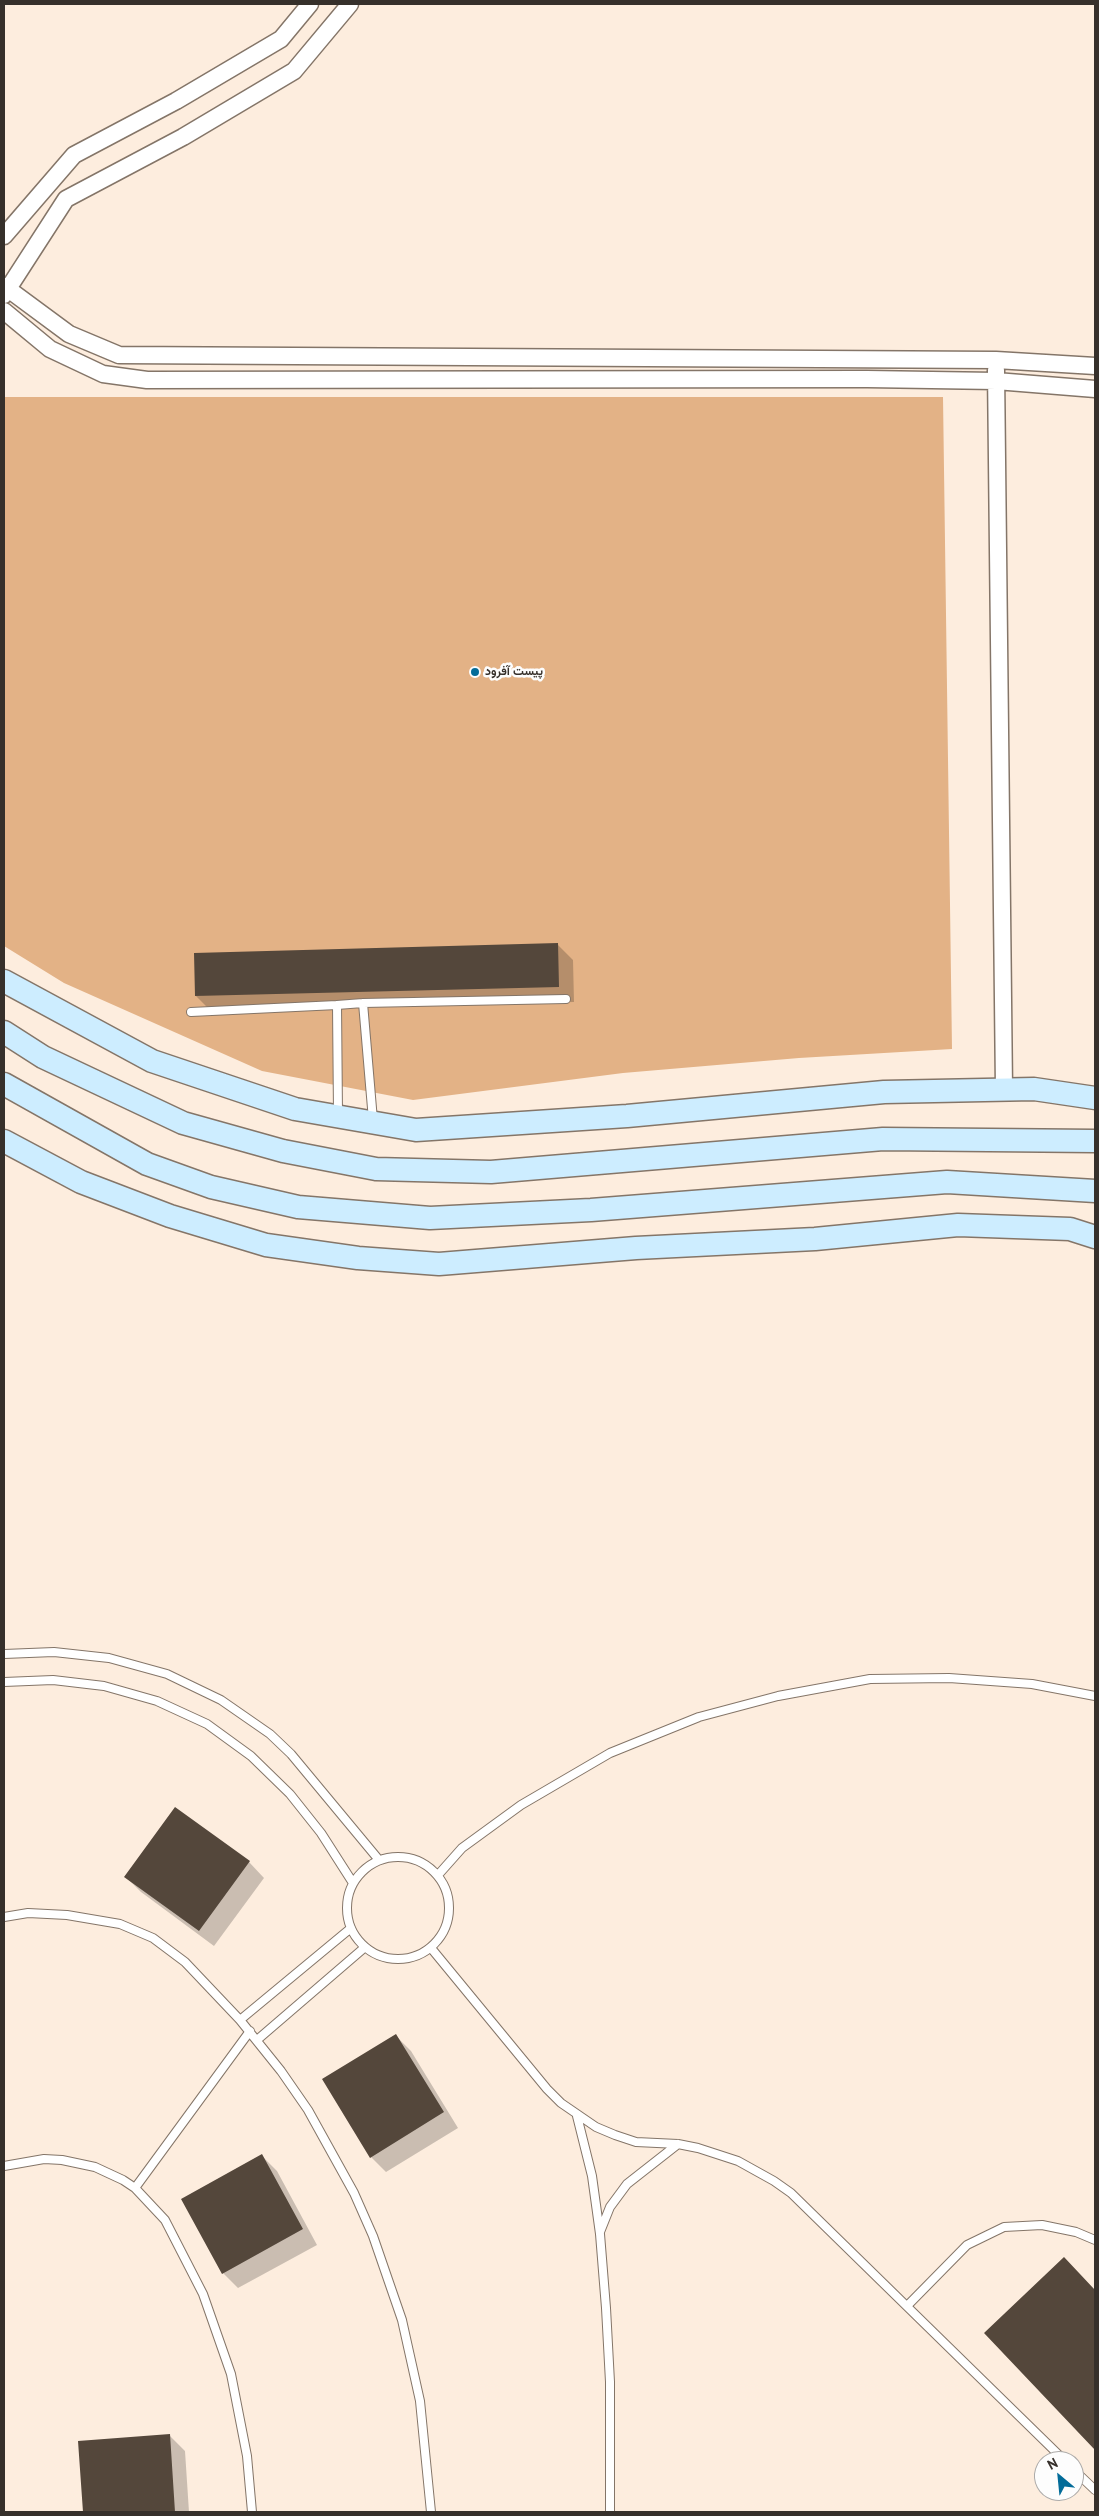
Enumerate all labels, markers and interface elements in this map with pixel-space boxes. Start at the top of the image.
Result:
place label: پیست آفرود [485,665,543,679]
marker: پیست آفرود [469,666,481,678]
north arrow [1034,2451,1084,2501]
text: N [1044,2454,1061,2474]

